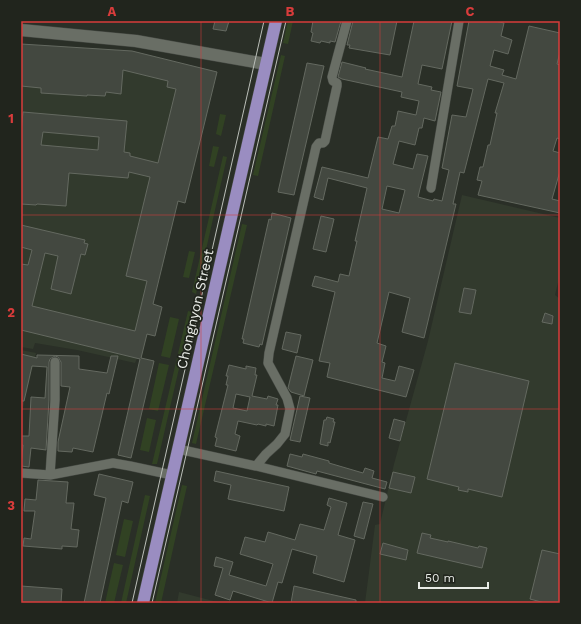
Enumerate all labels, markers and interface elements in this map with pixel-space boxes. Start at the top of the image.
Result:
text: A [108,4,117,19]
text: B [286,4,295,19]
text: C [466,4,475,19]
text: 1 [8,111,14,126]
street label: Chongnyon Street [173,247,217,370]
text: 2 [7,305,15,320]
text: 3 [7,498,15,513]
scale bar [419,564,488,590]
text: 50 m [425,571,455,585]

